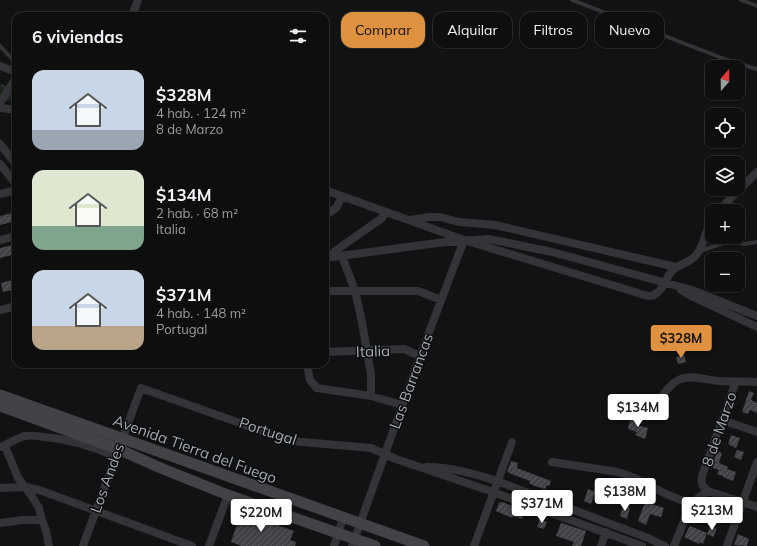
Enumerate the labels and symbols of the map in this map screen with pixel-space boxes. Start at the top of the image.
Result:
north arrow [705,60,745,100]
pin: $328M [653,325,709,359]
street label: Las Barrancas [385,331,437,431]
street label: Italia [356,341,390,361]
street label: 8 de Marzo [697,389,741,469]
pin: $134M [610,394,666,428]
street label: Avenida Tierra del Fuego [111,411,279,487]
street label: Portugal [237,413,299,449]
street label: Los Andes [86,441,128,515]
pin: $138M [597,478,653,512]
pin: $371M [514,490,570,524]
pin: $213M [684,497,740,531]
pin: $220M [233,499,289,533]

